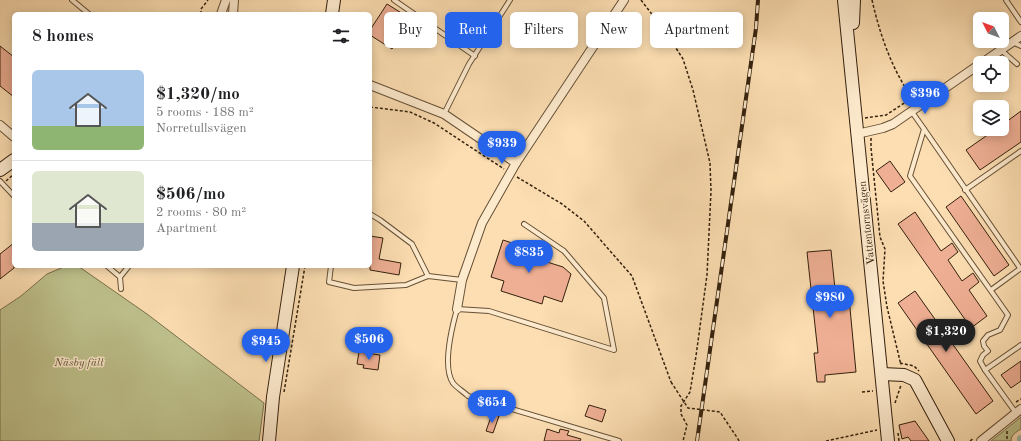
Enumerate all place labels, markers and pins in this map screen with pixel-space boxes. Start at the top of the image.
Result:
pin: $396 [901,81,949,115]
pin: $939 [478,131,526,165]
pin: $835 [505,240,553,274]
pin: $980 [806,285,854,319]
pin: $1,320 [913,319,979,353]
pin: $506 [345,327,393,361]
pin: $945 [242,329,290,363]
pin: $654 [468,390,516,424]

